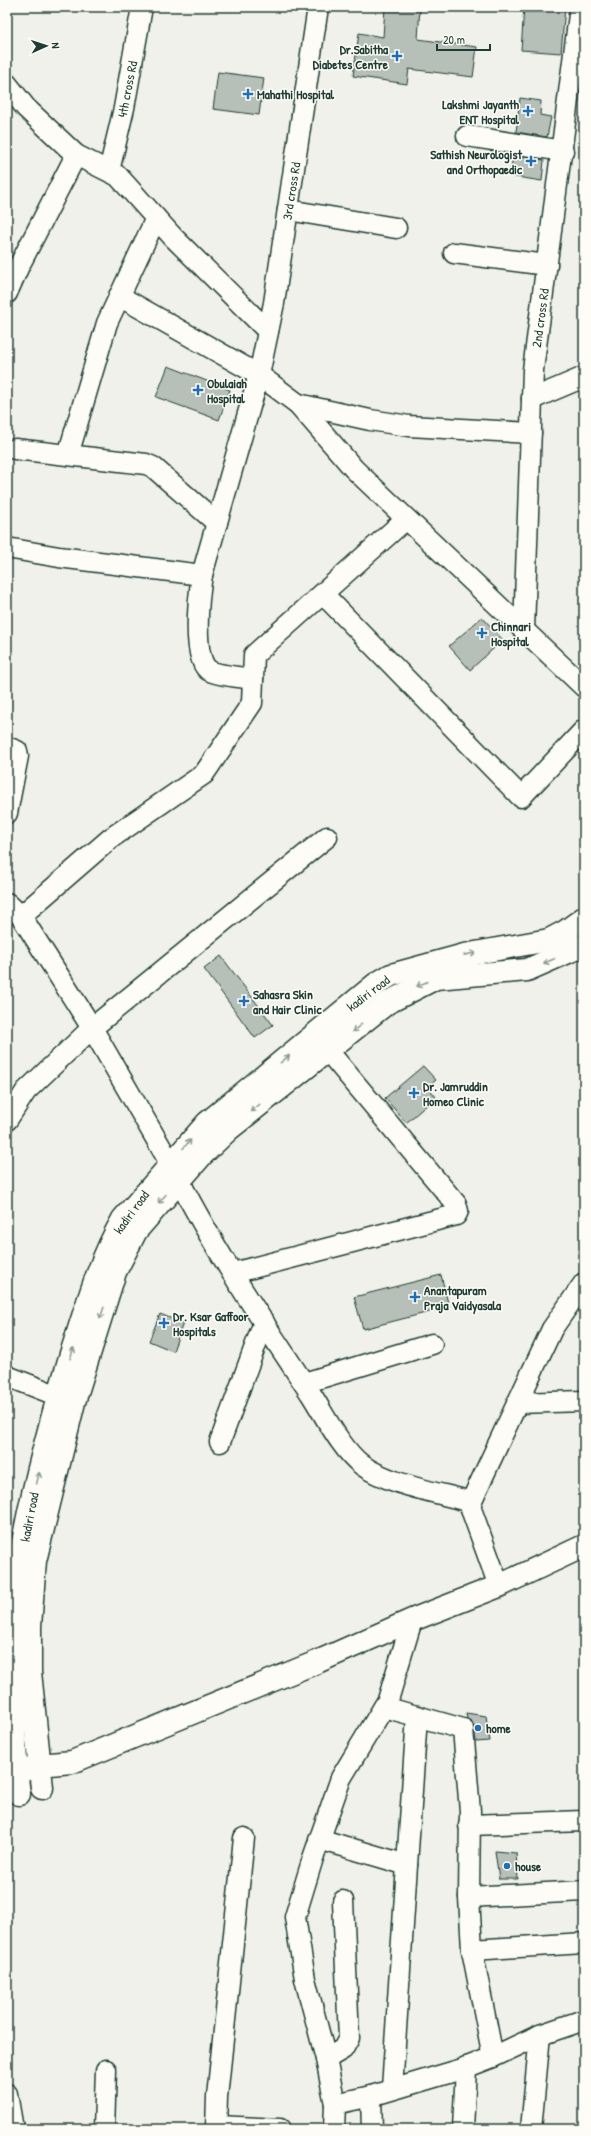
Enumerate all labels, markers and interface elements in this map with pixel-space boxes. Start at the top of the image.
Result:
north arrow [26,26,66,66]
scale bar [437,26,490,52]
text: 20 m [443,31,465,48]
place label: Dr.Sabitha Diabetes Centre [313,40,389,73]
text: N [49,42,63,49]
marker: Dr.Sabitha Diabetes Centre [391,50,403,62]
street label: 4th cross Rd [113,59,141,119]
place label: Mahathi Hospital [257,85,335,104]
marker: Mahathi Hospital [242,88,254,100]
place label: Lakshmi Jayanth ENT Hospital [442,95,520,129]
marker: Lakshmi Jayanth ENT Hospital [522,105,534,117]
place label: Sathish Neurologist and Orthopaedic [430,145,523,179]
marker: Sathish Neurologist and Orthopaedic [525,155,537,167]
street label: 3rd cross Rd [278,161,304,221]
street label: 2nd cross Rd [527,287,553,349]
place label: Obulaiah Hospital [207,374,247,408]
marker: Obulaiah Hospital [192,384,204,396]
place label: Chinnari Hospital [491,617,531,651]
marker: Chinnari Hospital [476,627,488,639]
one-way arrow [463,950,476,958]
one-way arrow [543,958,555,965]
street label: kadiri road [343,971,393,1015]
one-way arrow [417,981,429,988]
place label: Sahasra Skin and Hair Clinic [253,985,322,1018]
marker: Sahasra Skin and Hair Clinic [238,995,250,1007]
one-way arrow [351,1023,362,1032]
one-way arrow [280,1054,290,1063]
place label: Dr. Jamruddin Homeo Clinic [423,1077,488,1110]
marker: Dr. Jamruddin Homeo Clinic [408,1087,420,1099]
one-way arrow [249,1104,260,1113]
one-way arrow [182,1139,192,1149]
street label: kadiri road [109,1187,153,1237]
one-way arrow [158,1194,167,1204]
place label: Anantapuram Praja Vaidyasala [424,1281,502,1315]
marker: Anantapuram Praja Vaidyasala [409,1291,421,1303]
one-way arrow [98,1306,106,1318]
place label: Dr. Ksar Gaffoor Hospitals [173,1307,249,1341]
marker: Dr. Ksar Gaffoor Hospitals [158,1317,170,1329]
one-way arrow [69,1346,76,1359]
one-way arrow [34,1472,42,1485]
street label: kadiri road [15,1491,43,1543]
place label: home [486,1719,512,1737]
marker: home [473,1723,483,1733]
place label: house [515,1857,542,1875]
marker: house [502,1861,512,1871]

